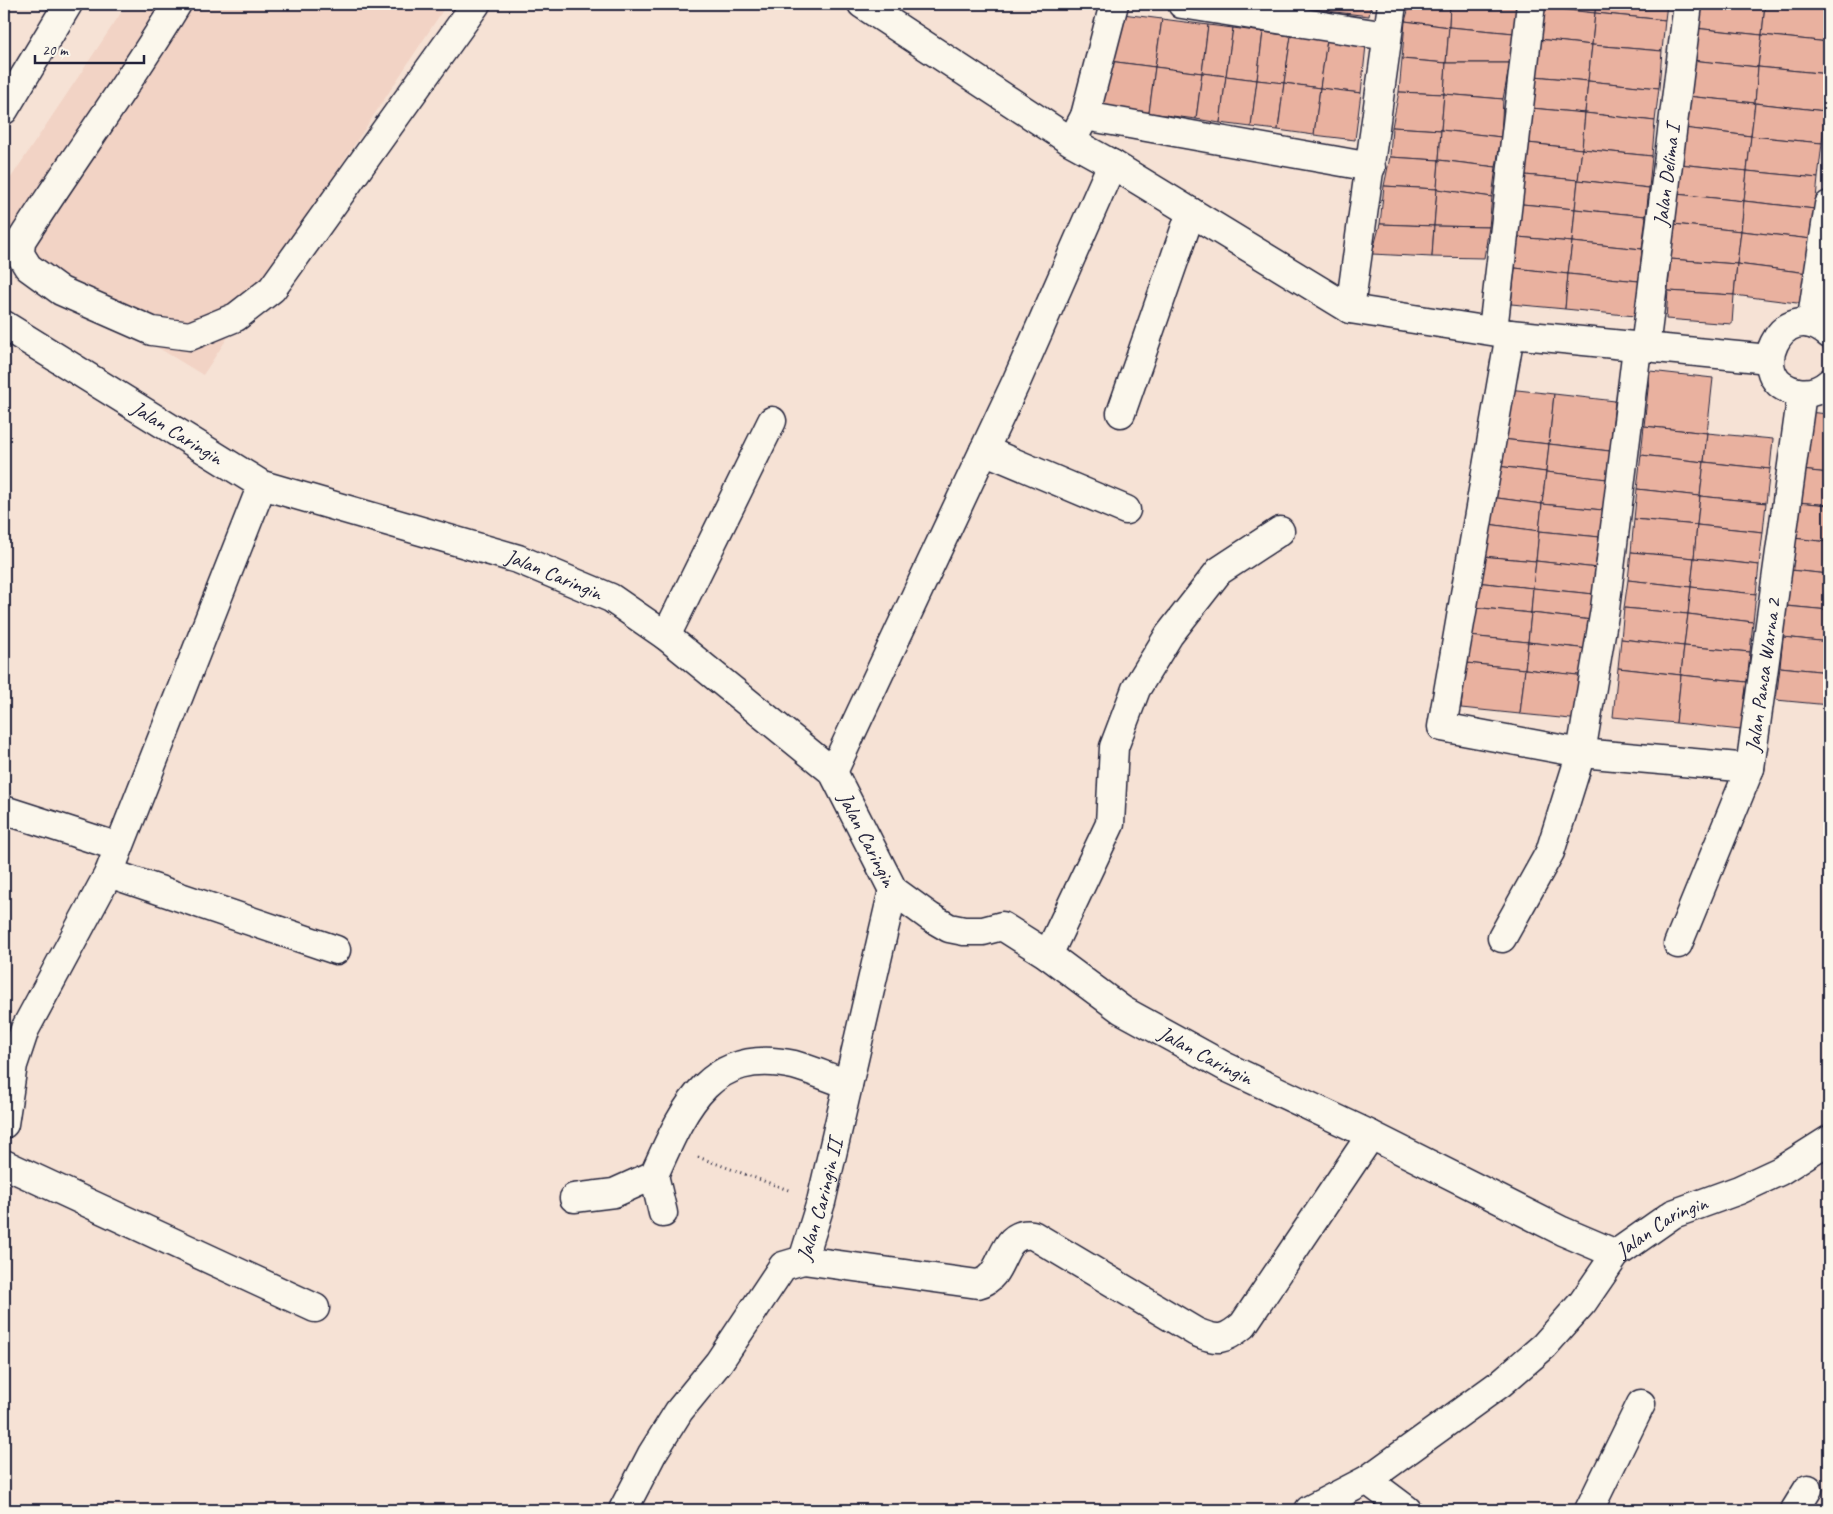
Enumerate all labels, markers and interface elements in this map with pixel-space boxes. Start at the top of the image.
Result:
scale bar [35,32,144,64]
text: 20 m [42,41,69,60]
street label: Jalan Delima I [1647,119,1686,229]
street label: Jalan Caringin [126,394,229,471]
street label: Jalan Caringin [502,543,608,606]
street label: Jalan Panca Warna 2 [1739,595,1787,754]
street label: Jalan Caringin [832,787,903,893]
street label: Jalan Caringin [1153,1019,1258,1091]
street label: Jalan Caringin II [790,1132,849,1265]
street label: Jalan Caringin [1610,1189,1712,1264]

